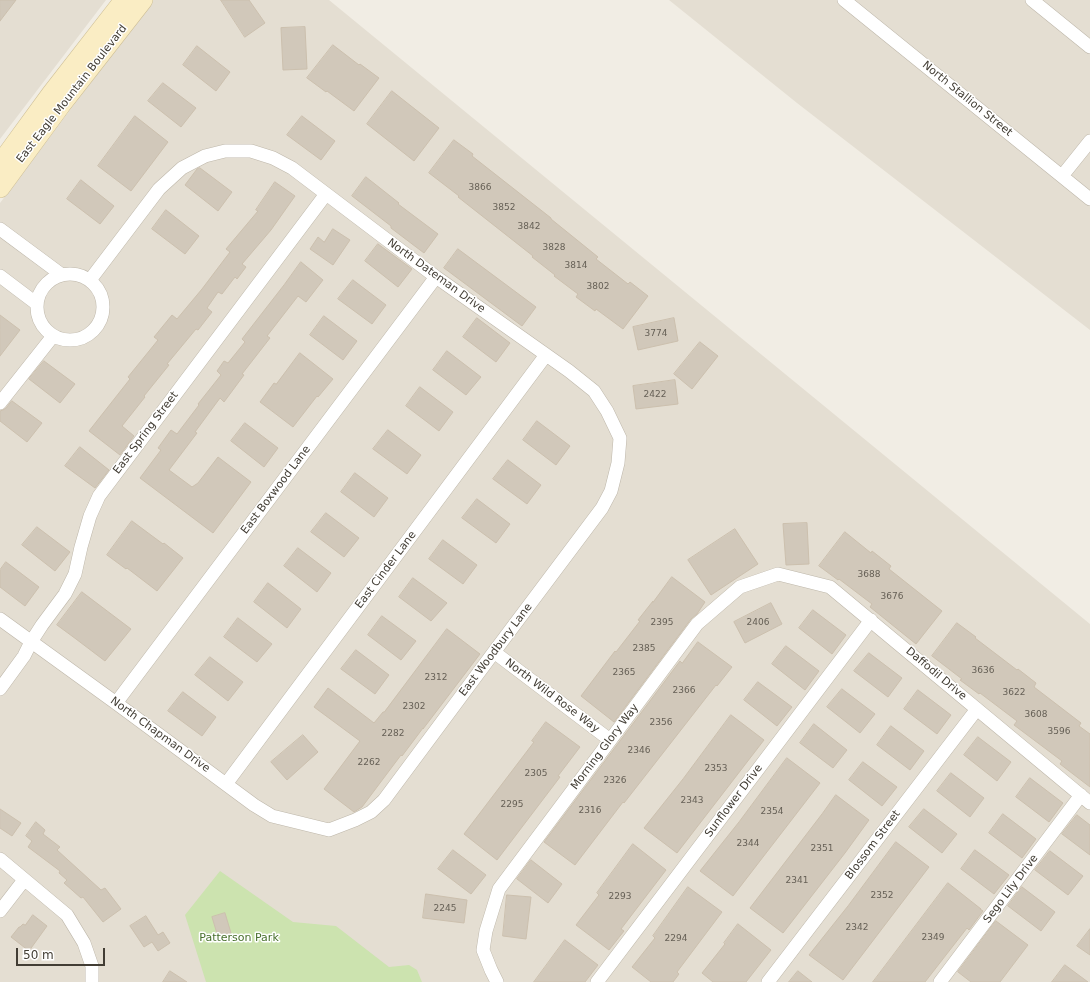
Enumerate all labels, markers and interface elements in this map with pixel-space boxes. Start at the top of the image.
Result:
street label: East Eagle Mountain Boulevard [14,22,130,166]
street label: North Stallion Street [919,59,1015,139]
house number: 3866 [469,183,491,193]
house number: 3852 [493,203,515,213]
house number: 3842 [518,222,540,232]
street label: North Dateman Drive [384,236,488,316]
house number: 3828 [543,243,565,253]
house number: 3814 [565,261,587,271]
house number: 3802 [587,282,609,292]
house number: 3774 [645,329,667,339]
street label: East Spring Street [111,389,181,477]
house number: 2422 [644,390,666,400]
street label: East Boxwood Lane [238,443,314,537]
street label: East Cinder Lane [353,529,419,611]
house number: 3688 [858,570,880,580]
house number: 3676 [881,592,903,602]
street label: East Woodbury Lane [457,601,535,699]
house number: 2395 [651,618,673,628]
house number: 2406 [747,618,769,628]
house number: 2385 [633,644,655,654]
street label: Daffodil Drive [903,645,969,703]
street label: North Wild Rose Way [502,656,602,736]
house number: 3636 [972,666,994,676]
house number: 2365 [613,668,635,678]
house number: 2312 [425,673,447,683]
house number: 2366 [673,686,695,696]
house number: 3622 [1003,688,1025,698]
street label: North Chapman Drive [108,694,212,776]
street label: Morning Glory Way [568,701,642,793]
house number: 2302 [403,702,425,712]
house number: 3608 [1025,710,1047,720]
house number: 2356 [650,718,672,728]
house number: 3596 [1048,727,1070,737]
house number: 2282 [382,729,404,739]
house number: 2346 [628,746,650,756]
house number: 2262 [358,758,380,768]
street label: Sunflower Drive [702,762,766,840]
house number: 2353 [705,764,727,774]
house number: 2305 [525,769,547,779]
house number: 2326 [604,776,626,786]
house number: 2343 [681,796,703,806]
house number: 2295 [501,800,523,810]
house number: 2316 [579,806,601,816]
house number: 2354 [761,807,783,817]
street label: Blossom Street [843,808,903,882]
house number: 2344 [737,839,759,849]
house number: 2351 [811,844,833,854]
street label: Sego Lily Drive [981,852,1041,926]
house number: 2341 [786,876,808,886]
house number: 2352 [871,891,893,901]
house number: 2293 [609,892,631,902]
house number: 2245 [434,904,456,914]
house number: 2342 [846,923,868,933]
park label: Patterson Park [199,931,279,945]
house number: 2349 [922,933,944,943]
house number: 2294 [665,934,687,944]
scale bar [18,940,107,966]
text: 50 m [23,948,54,962]

